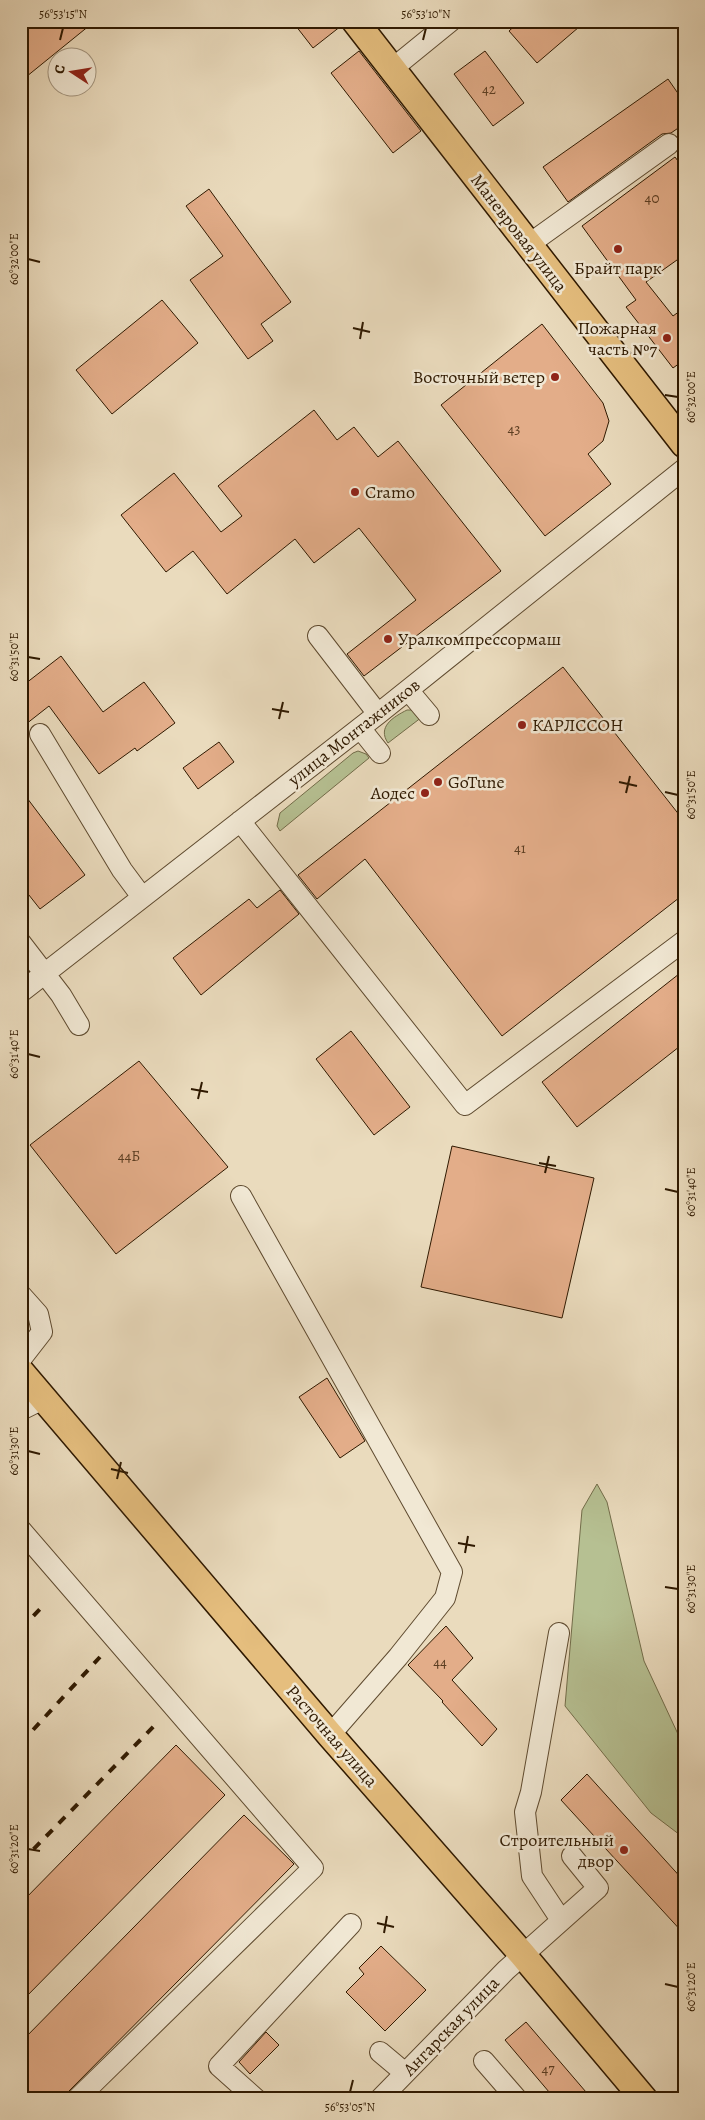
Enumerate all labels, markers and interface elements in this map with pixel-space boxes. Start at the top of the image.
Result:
text: 56°53'15"N [39,6,87,22]
text: 56°53'10"N [401,6,451,22]
north arrow [48,48,98,98]
text: С [50,63,70,76]
house number: 42 [482,79,496,99]
street label: Маневровая улица [465,169,573,298]
house number: 40 [645,188,659,208]
text: 60°32'00"E [6,233,22,285]
marker: Брайт парк [612,243,624,255]
place label: Брайт парк [574,256,662,280]
place label: Пожарная часть №7 [577,316,657,361]
marker: Пожарная часть №7 [661,332,673,344]
place label: Восточный ветер [413,365,545,389]
marker: Восточный ветер [549,371,561,383]
text: 60°32'00"E [683,371,699,423]
house number: 43 [507,419,521,439]
place label: Cramo [365,480,415,504]
marker: Cramo [349,486,361,498]
place label: Уралкомпрессормаш [398,627,561,651]
text: 60°31'50"E [6,633,22,682]
marker: Уралкомпрессормаш [382,633,394,645]
street label: улица Монтажников [282,673,425,792]
place label: КАРЛССОН [532,713,623,737]
marker: КАРЛССОН [516,719,528,731]
place label: GoTune [448,770,504,794]
text: 60°31'50"E [683,771,699,820]
marker: GoTune [432,776,444,788]
place label: Аодес [370,781,415,805]
marker: Аодес [419,787,431,799]
house number: 41 [514,838,526,858]
text: 60°31'40"E [6,1029,22,1079]
house number: 44Б [118,1146,140,1166]
text: 60°31'40"E [683,1167,699,1217]
text: 60°31'30"E [6,1427,22,1475]
text: 60°31'30"E [683,1565,699,1613]
house number: 44 [433,1652,447,1672]
street label: Расточная улица [281,1680,384,1793]
text: 60°31'20"E [6,1824,22,1874]
place label: Строительный двор [500,1828,614,1873]
marker: Строительный двор [618,1844,630,1856]
text: 60°31'20"E [683,1962,699,2012]
street label: Ангарская улица [397,1971,505,2082]
house number: 47 [541,2059,555,2079]
text: 56°53'05"N [325,2099,376,2115]

